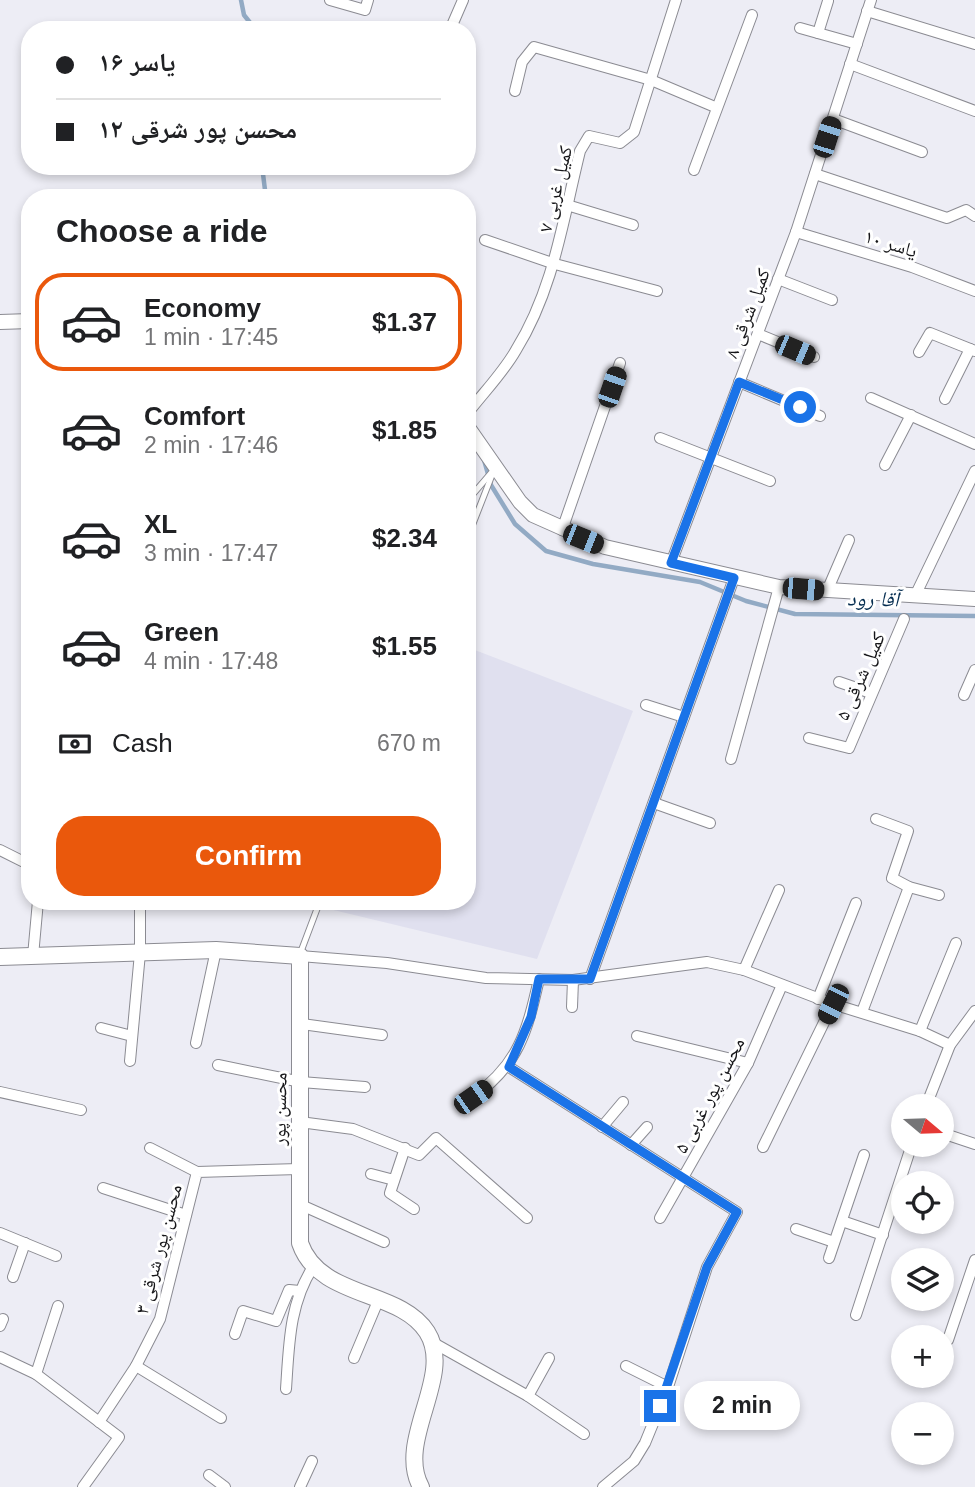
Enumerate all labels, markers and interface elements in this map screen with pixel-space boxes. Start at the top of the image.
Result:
text: یاسر ۱۶ [98,47,176,77]
text: محسن پور شرقی ۱۲ [98,114,297,144]
car [811,114,844,160]
street label: کمیل غربی ۷ [535,144,577,235]
text: Choose a ride [56,213,268,249]
street label: یاسر ۱۰ [862,226,920,262]
street label: کمیل شرقی ۸ [721,265,775,361]
icon: car [60,291,123,354]
text: Economy [144,293,261,323]
text: $1.37 [372,307,437,337]
text: 1 min · 17:45 [144,324,278,350]
car [772,332,819,368]
car [596,364,629,410]
route start [784,391,816,423]
icon: car [60,399,123,462]
text: Comfort [144,401,245,431]
text: $1.85 [372,415,437,445]
text: 2 min · 17:46 [144,432,278,458]
icon: car [60,507,123,570]
text: XL [144,509,177,539]
car [560,521,607,557]
text: $2.34 [372,523,437,553]
text: 3 min · 17:47 [144,540,278,566]
car [782,577,825,601]
water label: آقا رود [847,587,904,612]
icon: car [60,615,123,678]
text: Green [144,617,219,647]
street label: کمیل شرقی ۵ [832,629,890,724]
text: $1.55 [372,631,437,661]
text: 4 min · 17:48 [144,648,278,674]
icon: cash [56,725,94,763]
text: Cash [112,728,173,758]
text: 670 m [377,730,441,756]
button: Confirm [56,816,441,896]
car [815,981,852,1027]
street label: محسن پور غربی ۵ [670,1034,750,1157]
street label: محسن پور [268,1072,292,1147]
car [450,1076,497,1118]
north arrow [891,1094,954,1157]
map controls [891,1094,954,1465]
button: locate [891,1171,954,1234]
street label: محسن پور شرقی ۳ [131,1182,187,1317]
button: layers [891,1248,954,1311]
button: + [891,1325,954,1388]
callout: 2 min [684,1382,800,1430]
route end [644,1390,676,1422]
text: 2 min [712,1392,772,1418]
button: − [891,1402,954,1465]

